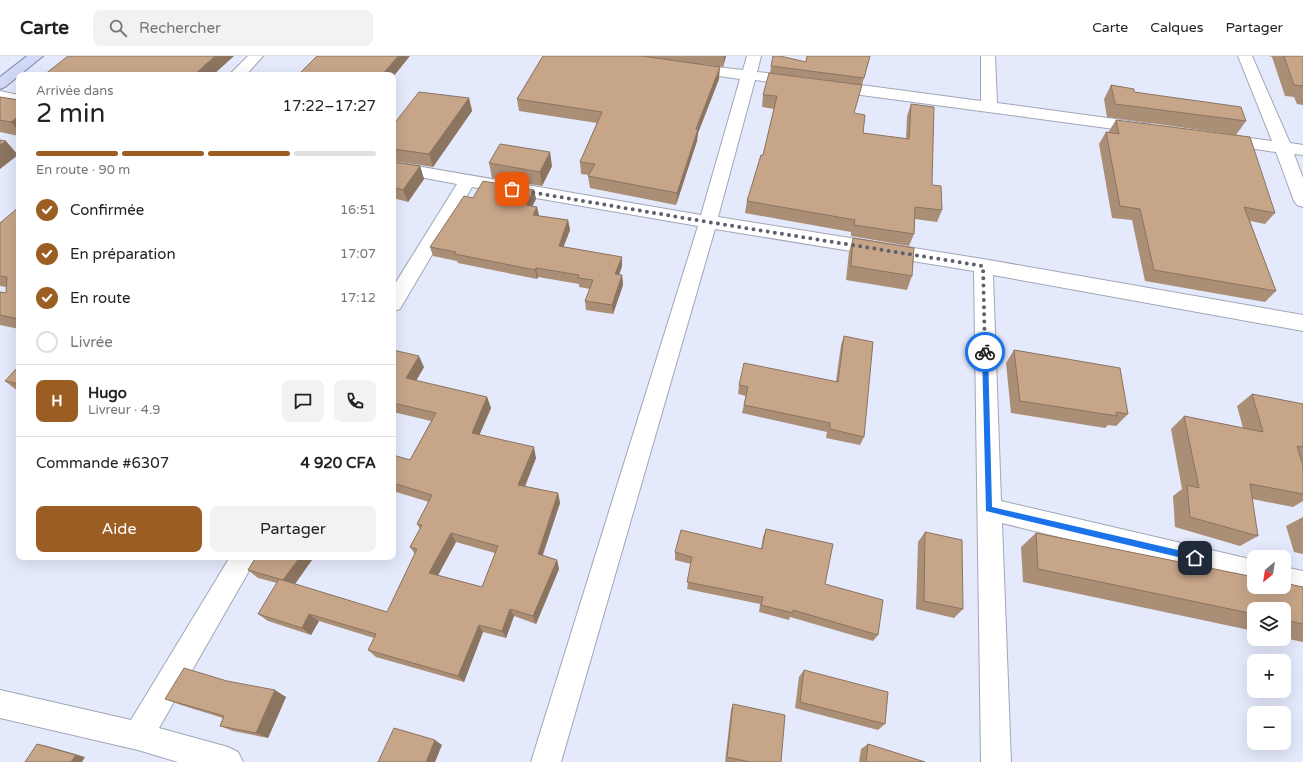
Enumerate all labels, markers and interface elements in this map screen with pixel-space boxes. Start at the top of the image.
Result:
search box [93,10,373,46]
text: Carte [20,17,69,39]
icon: search [107,17,129,39]
text: Rechercher [139,19,221,37]
text: Carte [1092,19,1128,36]
text: Calques [1150,19,1203,36]
text: Partager [1225,19,1283,36]
text: Arrivée dans [36,83,113,99]
text: 17:22–17:27 [283,97,376,115]
text: 2 min [36,98,105,129]
text: En route · 90 m [36,162,130,178]
pin [495,172,529,206]
icon: bag [501,178,523,200]
icon: check [36,199,58,221]
text: Confirmée [70,201,144,219]
text: 16:51 [340,202,376,218]
icon: check [36,243,58,265]
text: En préparation [70,245,176,263]
text: 17:07 [340,246,376,262]
icon: check [36,287,58,309]
text: En route [70,289,130,307]
text: 17:12 [340,290,376,306]
courier [965,332,1005,372]
text: Livrée [70,333,113,351]
icon: bike [974,341,996,363]
button: chat [282,380,324,422]
button: phone [334,380,376,422]
text: Hugo [88,384,127,402]
text: H [51,392,63,410]
text: Livreur · 4.9 [88,402,161,418]
text: Commande #6307 [36,454,169,472]
text: 4 920 CFA [301,454,376,472]
button: Aide [36,506,202,552]
button: Partager [210,506,376,552]
pin [1178,541,1212,575]
icon: home [1184,547,1206,569]
north arrow [1247,550,1291,594]
map controls [1247,550,1291,750]
button: layers [1247,602,1291,646]
button: + [1247,654,1291,698]
button: − [1247,706,1291,750]

